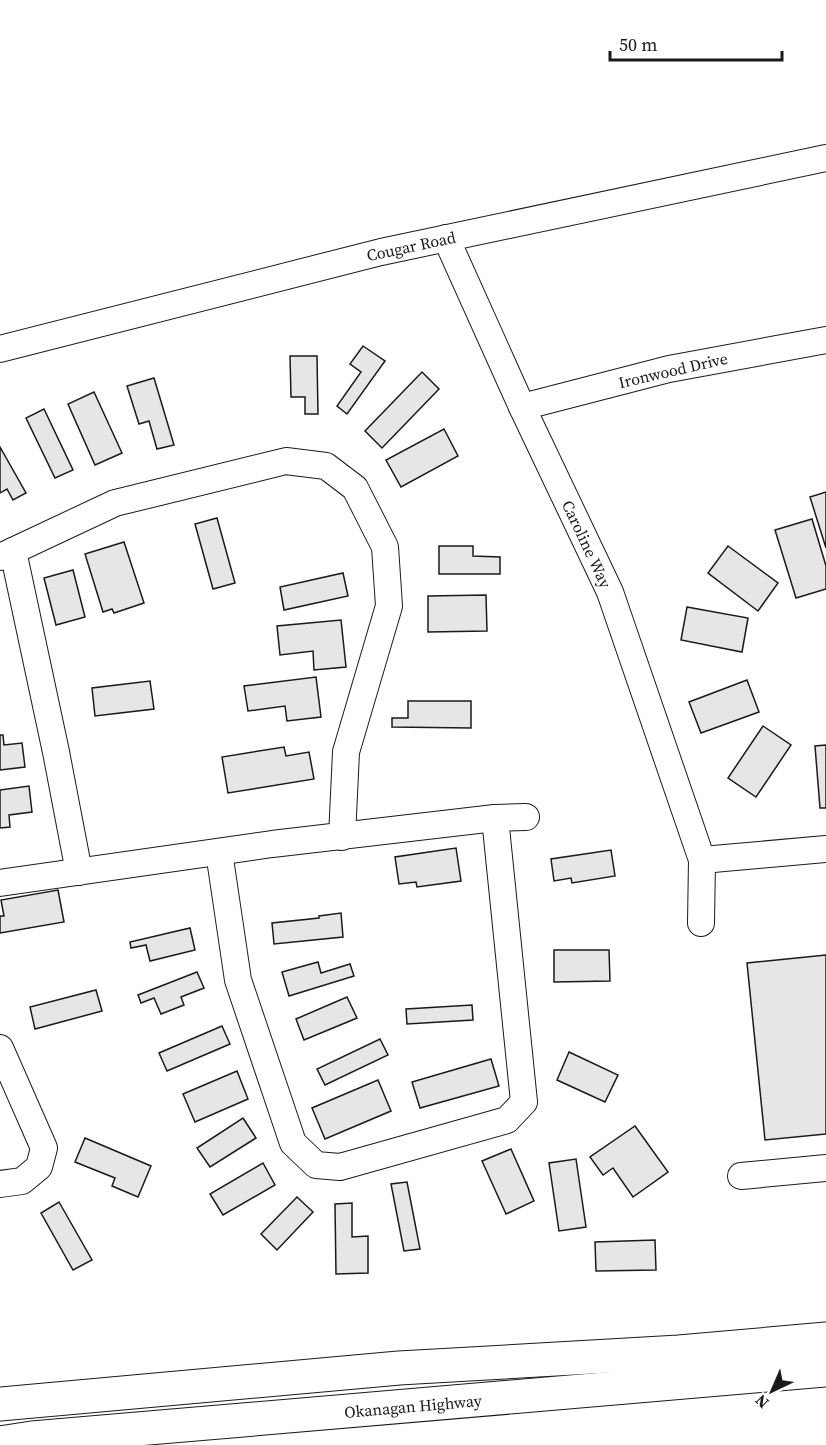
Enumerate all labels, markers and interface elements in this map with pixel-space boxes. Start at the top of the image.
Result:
scale bar [610,24,782,62]
text: 50 m [619,32,657,57]
street label: Cougar Road [364,226,458,266]
street label: Ironwood Drive [616,347,730,393]
street label: Caroline Way [557,497,617,592]
north arrow [742,1361,802,1421]
street label: Okanagan Highway [343,1389,484,1423]
text: N [749,1390,773,1414]

